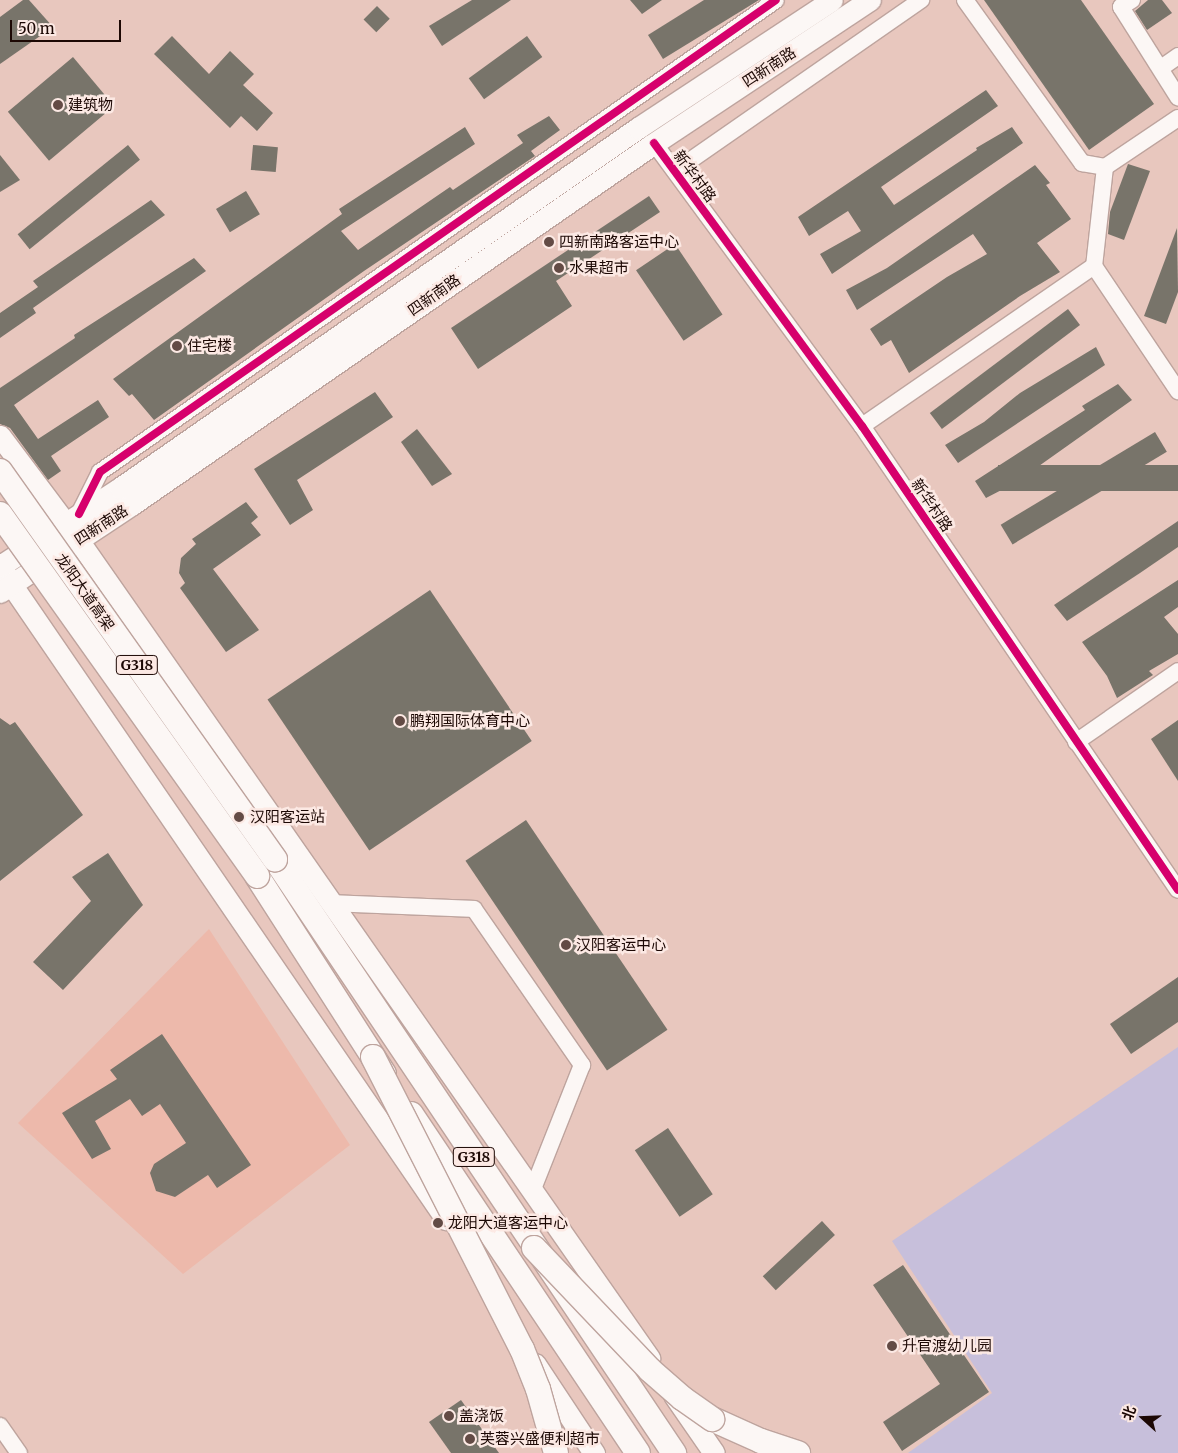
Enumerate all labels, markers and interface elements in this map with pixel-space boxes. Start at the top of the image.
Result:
scale bar [12,10,124,42]
text: 50 m [18,19,55,38]
street label: 四新南路 [739,43,799,91]
place label: 建筑物 [68,96,113,114]
marker: 建筑物 [52,99,64,111]
street label: 新华村路 [670,146,720,206]
place label: 四新南路客运中心 [559,233,679,251]
marker: 四新南路客运中心 [543,236,555,248]
place label: 水果超市 [569,259,629,277]
marker: 水果超市 [553,262,565,274]
street label: 四新南路 [404,270,464,320]
place label: 住宅楼 [187,337,232,355]
marker: 住宅楼 [171,340,183,352]
street label: 新华村路 [908,475,956,535]
street label: 四新南路 [71,501,131,549]
street label: 龙阳大道高架 [52,550,118,634]
road number: G318 [116,654,158,676]
place label: 鹏翔国际体育中心 [410,712,530,730]
marker: 鹏翔国际体育中心 [394,715,406,727]
place label: 汉阳客运站 [250,808,325,826]
marker: 汉阳客运站 [232,810,246,824]
place label: 汉阳客运中心 [576,936,666,954]
marker: 汉阳客运中心 [560,939,572,951]
road number: G318 [453,1146,495,1168]
place label: 龙阳大道客运中心 [448,1214,568,1232]
marker: 龙阳大道客运中心 [432,1217,444,1229]
place label: 升官渡幼儿园 [902,1337,992,1355]
marker: 升官渡幼儿园 [886,1340,898,1352]
north arrow [1118,1393,1168,1443]
text: 北 [1118,1403,1140,1423]
place label: 盖浇饭 [459,1407,504,1425]
marker: 盖浇饭 [443,1410,455,1422]
place label: 芙蓉兴盛便利超市 [480,1430,600,1448]
marker: 芙蓉兴盛便利超市 [464,1433,476,1445]

